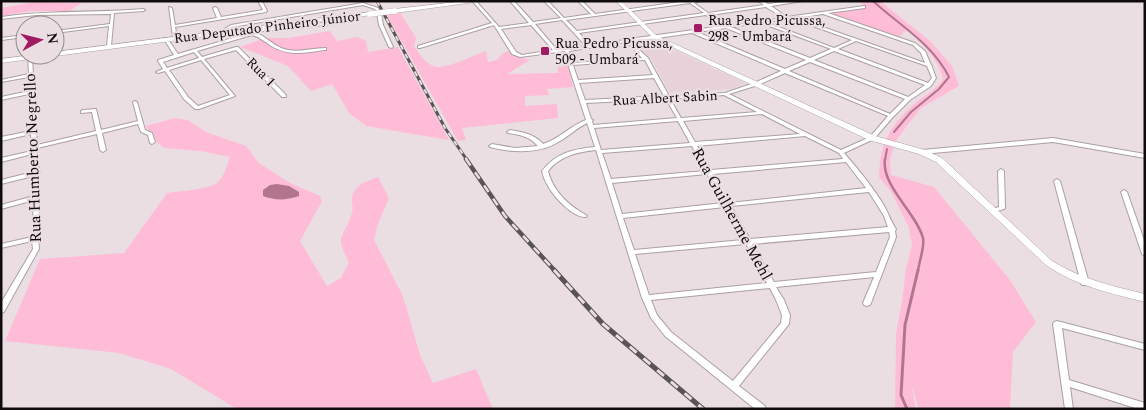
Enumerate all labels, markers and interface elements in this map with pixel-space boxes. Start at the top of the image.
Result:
street label: Rua Deputado Pinheiro Júnior [173,5,362,49]
place label: Rua Pedro Picussa, 298 - Umbará [708,10,826,47]
north arrow [15,15,65,65]
marker: Rua Pedro Picussa, 298 - Umbará [692,22,704,34]
text: N [41,32,64,45]
place label: Rua Pedro Picussa, 509 - Umbará [555,33,673,70]
marker: Rua Pedro Picussa, 509 - Umbará [539,45,551,57]
street label: Rua 1 [241,52,281,92]
street label: Rua Humberto Negrello [18,73,48,243]
street label: Rua Albert Sabin [612,85,718,111]
street label: Rua Guilherme Mehl [686,143,778,285]

